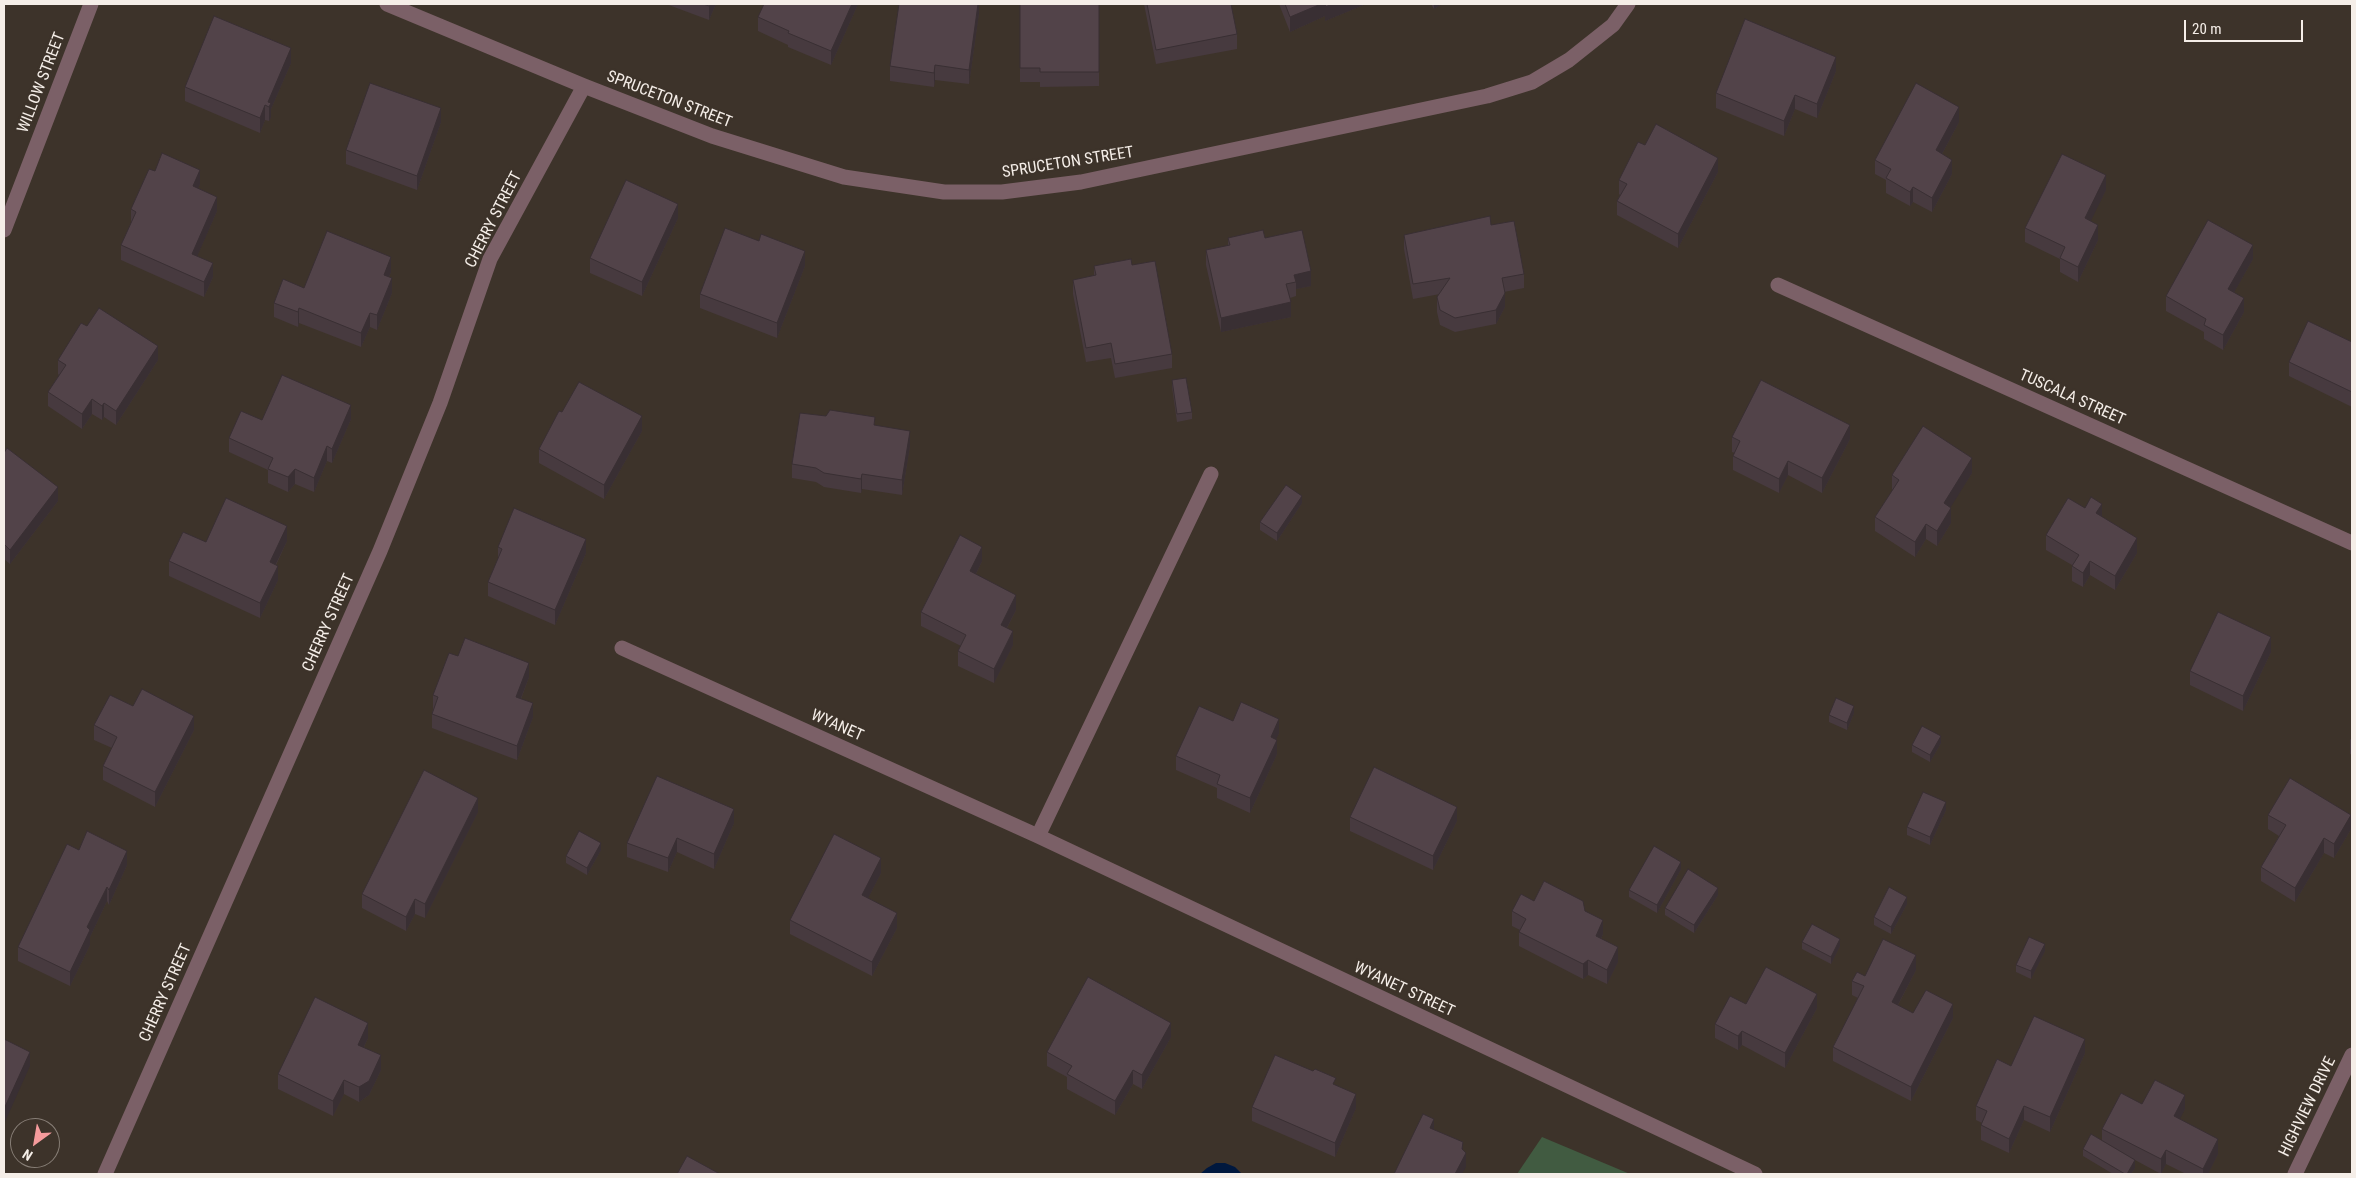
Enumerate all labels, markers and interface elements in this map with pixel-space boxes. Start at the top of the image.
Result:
scale bar [2186,10,2305,42]
text: 20 m [2192,20,2222,38]
street label: WILLOW STREET [14,30,70,136]
street label: SPRUCETON STREET [604,67,734,133]
street label: SPRUCETON STREET [1001,143,1135,183]
street label: CHERRY STREET [462,169,526,271]
street label: TUSCALA STREET [2016,366,2128,430]
street label: CHERRY STREET [299,571,359,675]
street label: WYANET [808,706,866,746]
street label: CHERRY STREET [136,941,196,1045]
street label: WYANET STREET [1351,958,1457,1022]
street label: HIGHVIEW DRIVE [2276,1054,2340,1160]
north arrow [10,1118,60,1168]
text: N [20,1146,35,1164]

